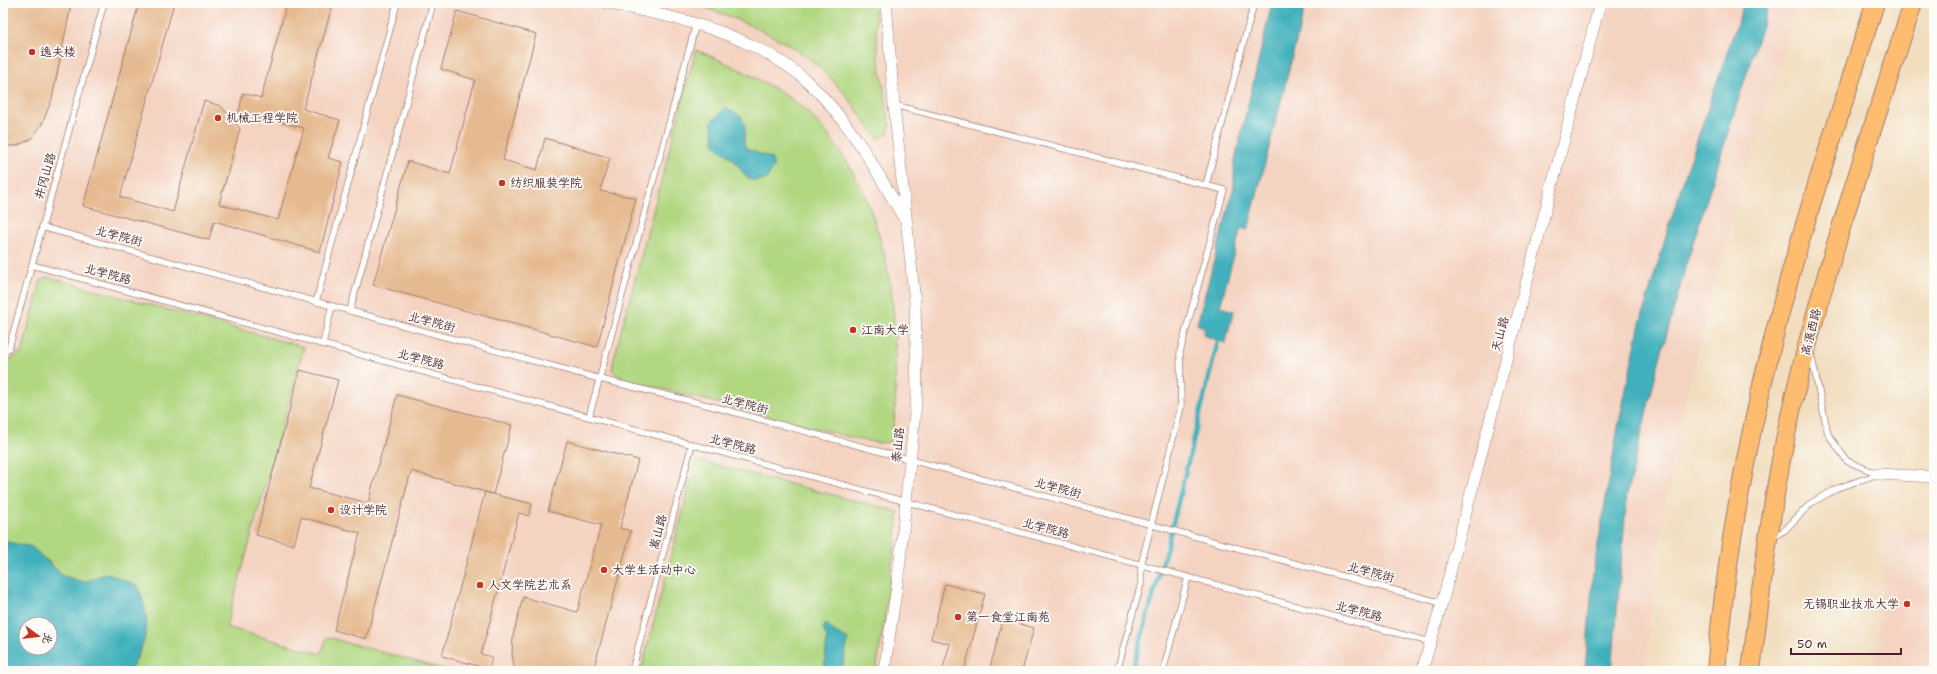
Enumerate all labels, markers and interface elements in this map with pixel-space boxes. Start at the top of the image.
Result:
place label: 逸夫楼 [40,44,76,60]
marker: 逸夫楼 [27,47,37,57]
place label: 机械工程学院 [226,110,298,126]
marker: 机械工程学院 [213,113,223,123]
street label: 井冈山路 [31,151,59,201]
place label: 纺织服装学院 [510,175,582,191]
marker: 纺织服装学院 [497,178,507,188]
street label: 北学院街 [94,222,144,250]
street label: 北学院路 [83,260,133,288]
street label: 高浪西路 [1797,307,1825,357]
street label: 北学院街 [407,308,457,336]
street label: 天山路 [1488,315,1512,353]
place label: 江南大学 [861,322,909,338]
marker: 江南大学 [848,325,858,335]
street label: 北学院路 [396,345,446,373]
street label: 北学院街 [720,390,770,418]
street label: 泰山路 [888,426,908,464]
street label: 北学院路 [708,430,758,458]
street label: 北学院街 [1033,474,1083,502]
place label: 设计学院 [339,502,387,518]
marker: 设计学院 [326,505,336,515]
street label: 嵩山路 [646,513,670,551]
street label: 北学院路 [1021,514,1071,542]
street label: 北学院街 [1346,558,1396,586]
place label: 大学生活动中心 [612,562,696,578]
marker: 大学生活动中心 [599,565,609,575]
place label: 人文学院艺术系 [488,577,572,593]
marker: 人文学院艺术系 [475,580,485,590]
place label: 无锡职业技术大学 [1803,596,1899,612]
street label: 北学院路 [1334,597,1384,625]
marker: 无锡职业技术大学 [1902,599,1912,609]
place label: 第一食堂江南苑 [966,609,1050,625]
marker: 第一食堂江南苑 [953,612,963,622]
north arrow [18,616,58,656]
scale bar [1791,630,1901,656]
text: 北 [39,631,56,646]
text: 50 m [1797,636,1827,652]

